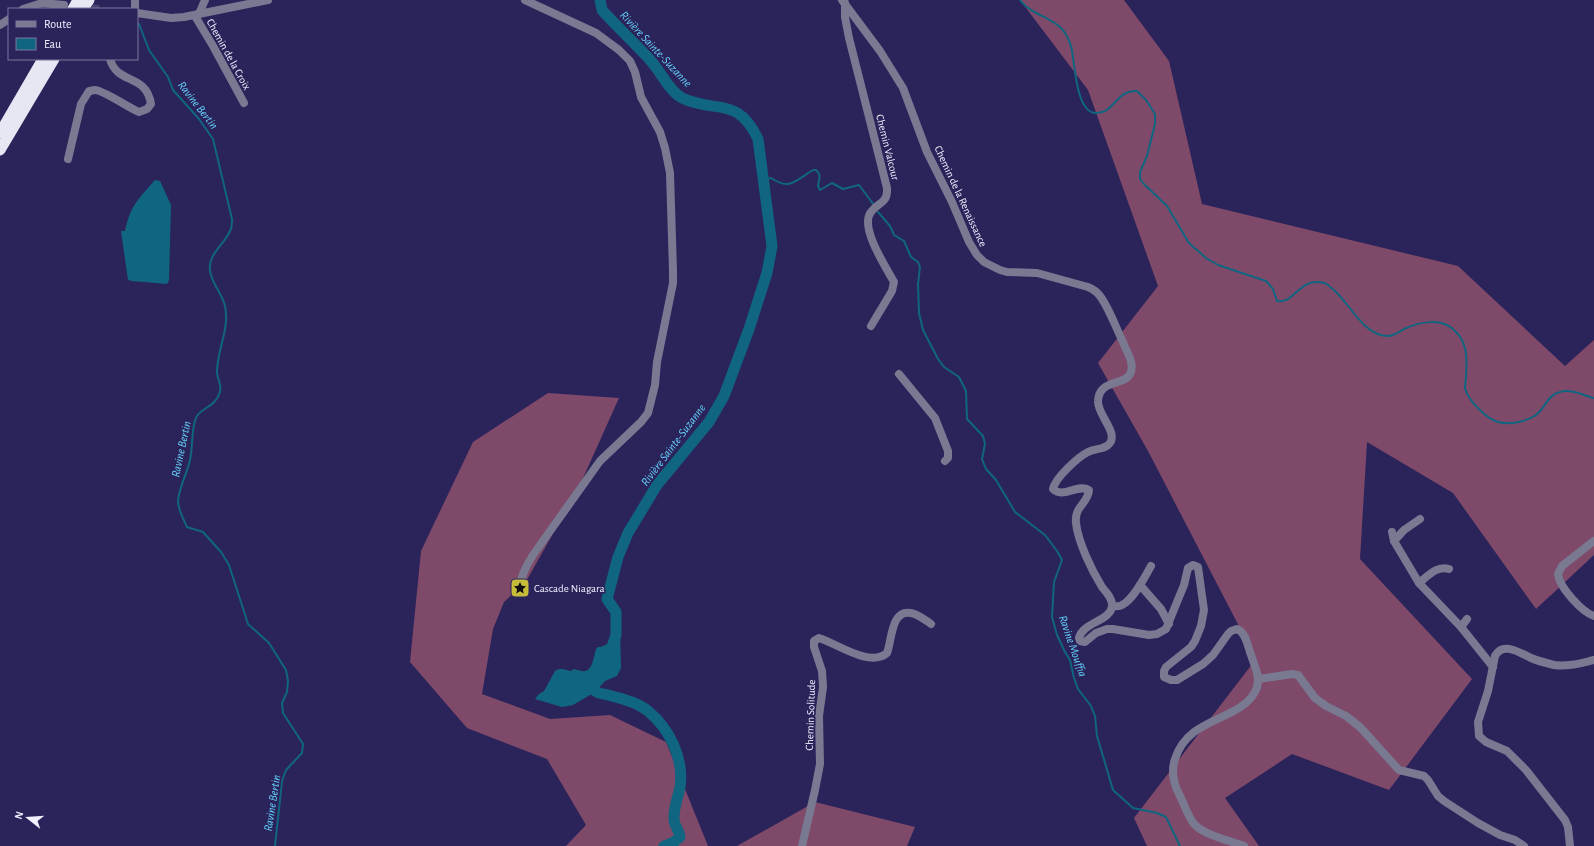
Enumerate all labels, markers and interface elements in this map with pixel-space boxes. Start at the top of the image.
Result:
legend [8,8,138,60]
water label: Rivière Sainte-Suzanne [618,9,694,90]
street label: Chemin de la Croix [204,17,253,92]
text: Route [44,18,71,30]
text: Eau [44,38,61,50]
water label: Ravine Bertin [176,79,220,131]
street label: Chemin Valcour [874,113,901,182]
street label: Chemin de la Renaissance [932,144,989,248]
water label: Rivière Sainte-Suzanne [638,402,708,488]
water label: Ravine Bertin [169,420,193,478]
place icon: Cascade Niagara [509,577,531,599]
place label: Cascade Niagara [534,583,605,594]
water label: Ravine Mouffia [1057,614,1089,678]
street label: Chemin Solitude [804,679,817,751]
water label: Ravine Bertin [262,774,282,832]
north arrow [8,798,48,838]
text: N [13,810,25,820]

